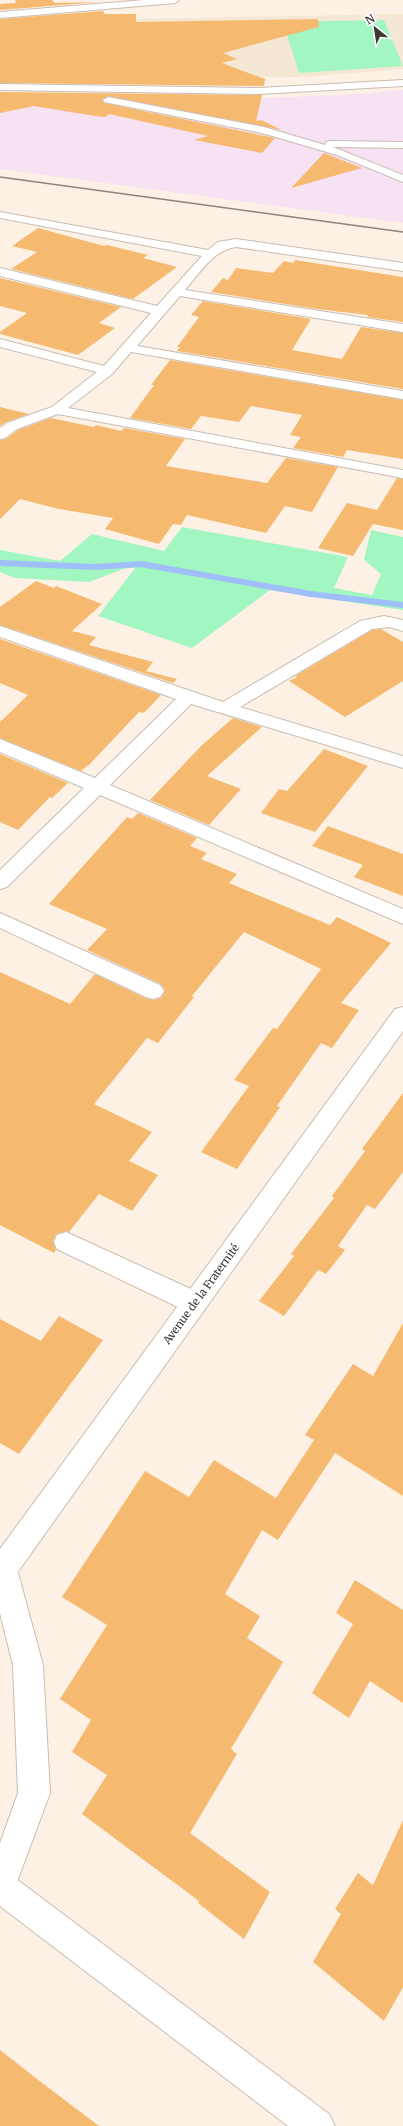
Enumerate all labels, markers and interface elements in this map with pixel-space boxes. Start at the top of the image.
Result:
north arrow [355,8,395,48]
text: N [363,11,378,28]
street label: Avenue de la Fraternité [159,1241,242,1348]

